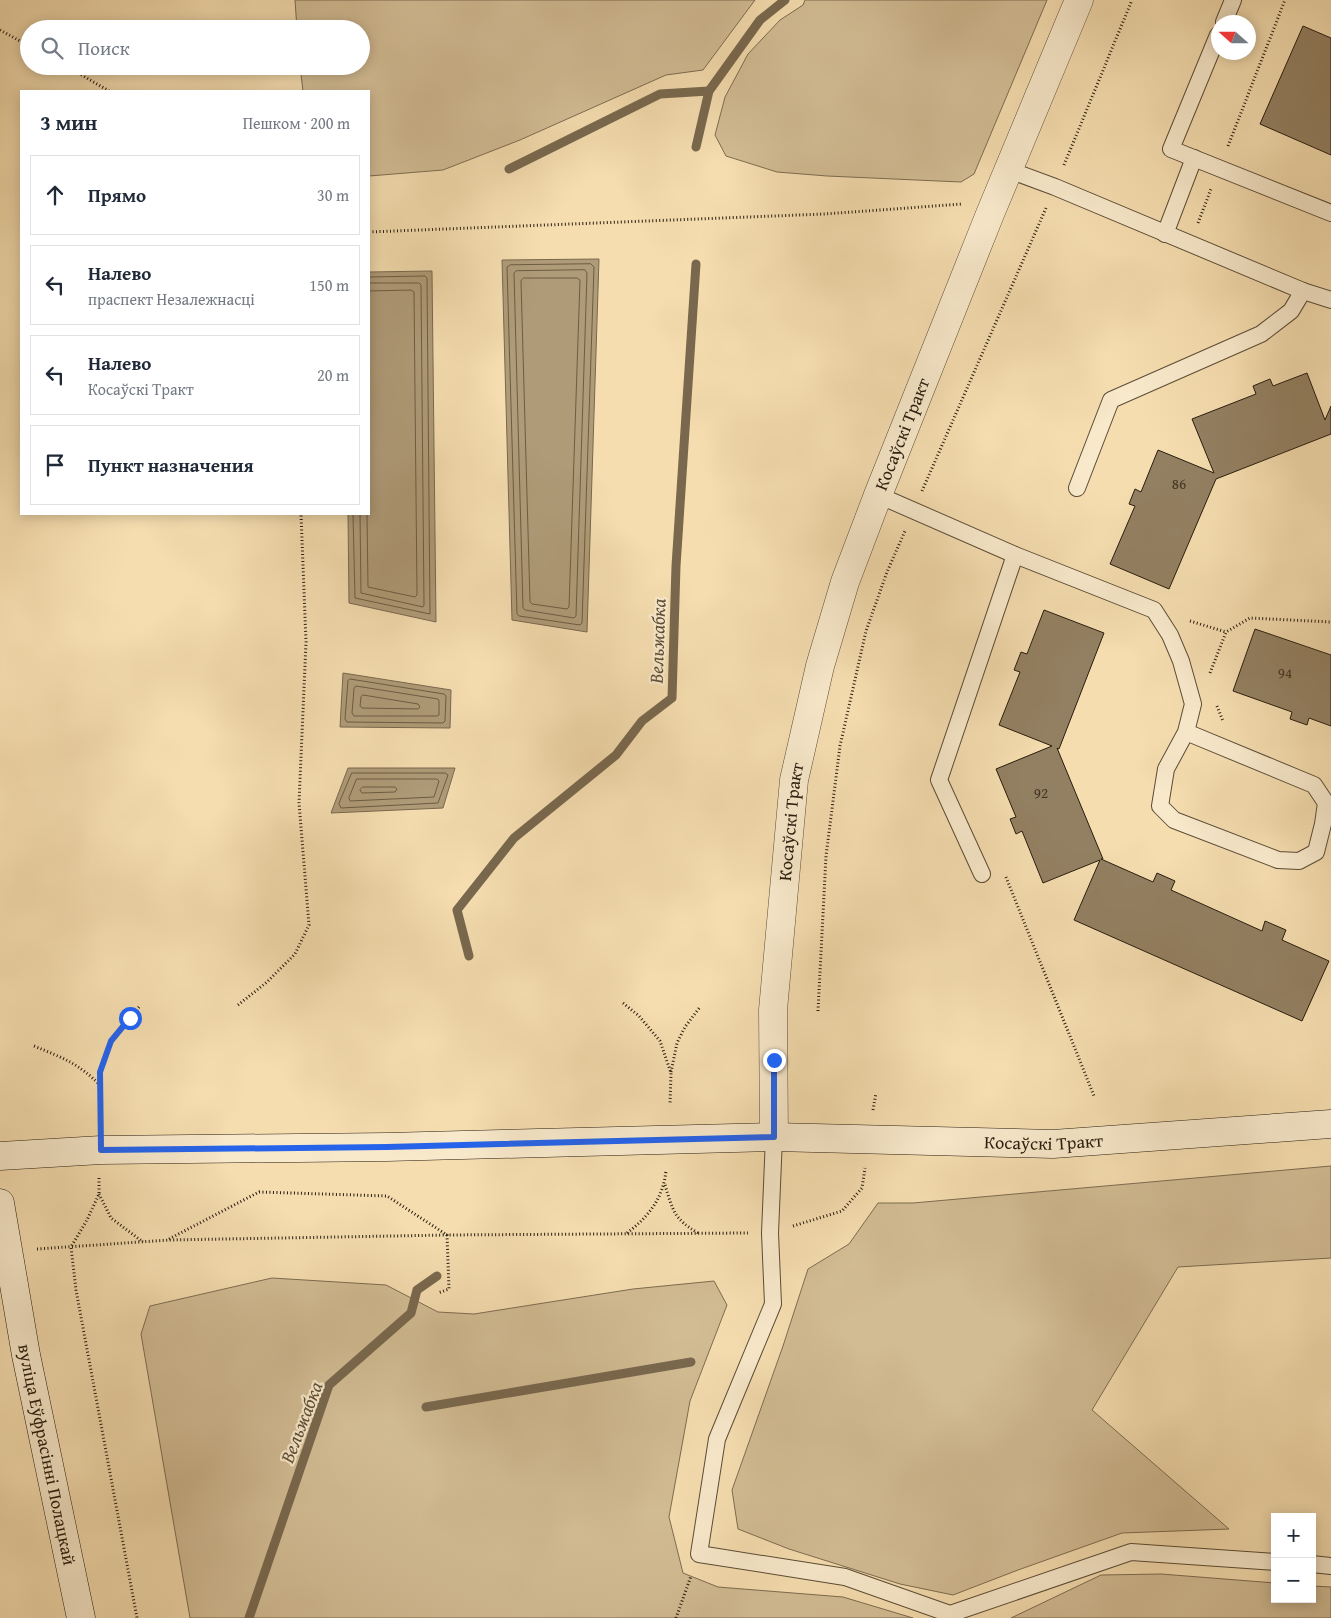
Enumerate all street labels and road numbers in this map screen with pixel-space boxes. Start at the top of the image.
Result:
street label: Косаўскі Тракт [867,374,936,494]
street label: Косаўскі Тракт [771,760,811,882]
street label: Косаўскі Тракт [984,1126,1104,1157]
street label: вуліца Еўфрасінні Полацкай [11,1342,84,1568]

